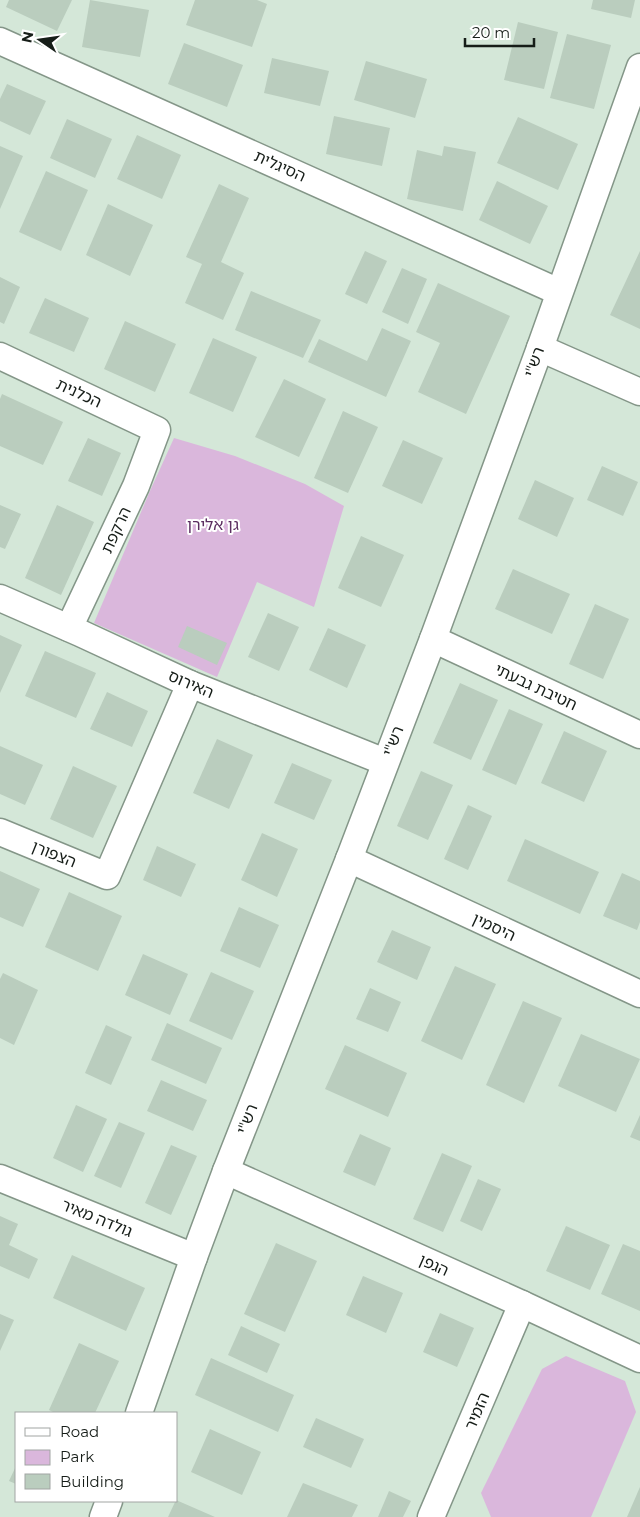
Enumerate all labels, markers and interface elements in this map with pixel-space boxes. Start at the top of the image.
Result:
north arrow [15,15,65,65]
scale bar [465,15,534,47]
text: 20 m [472,23,510,42]
text: N [17,30,37,45]
street label: הסיגלית [251,146,309,186]
street label: רש"י [520,344,548,380]
street label: הכלנית [53,374,105,412]
street label: הרקפת [97,504,135,556]
park label: גן אלירן [187,515,239,534]
street label: חטיבת גבעתי [492,660,580,714]
street label: האירוס [165,666,217,702]
street label: רש"י [379,723,407,759]
street label: הצפורן [29,836,79,872]
street label: היסמין [469,909,519,945]
street label: רש"י [233,1101,261,1137]
street label: גולדה מאיר [59,1195,135,1241]
street label: הגפן [416,1250,452,1280]
street label: הזמיר [461,1390,493,1432]
legend [15,1412,178,1502]
text: Road [60,1422,99,1441]
text: Park [60,1447,94,1466]
text: Building [60,1472,124,1491]

